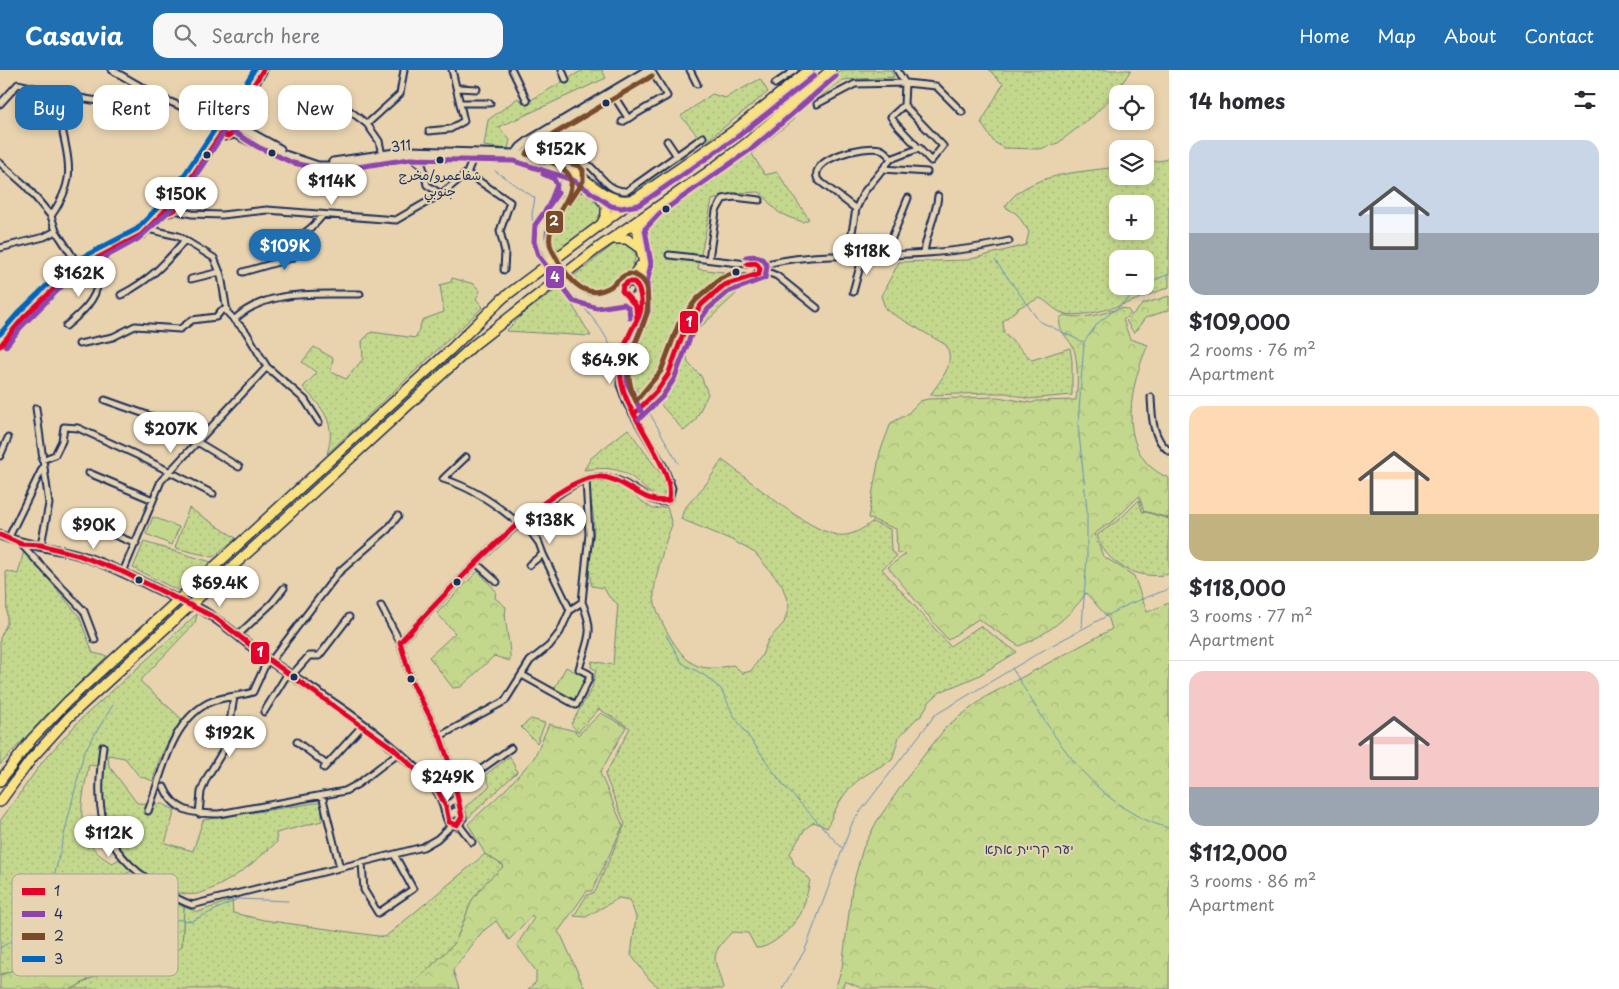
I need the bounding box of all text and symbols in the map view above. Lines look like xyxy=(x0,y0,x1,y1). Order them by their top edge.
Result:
search box xyxy=(153,13,503,58)
text: Casavia xyxy=(25,17,123,53)
icon: search xyxy=(171,21,199,49)
text: Search here xyxy=(211,21,320,49)
text: Home xyxy=(1299,22,1349,49)
text: Map xyxy=(1377,22,1416,49)
text: About xyxy=(1444,22,1496,49)
text: Contact xyxy=(1524,22,1594,49)
text: 14 homes xyxy=(1189,84,1285,116)
chip: Buy xyxy=(15,85,83,130)
chip: Rent xyxy=(93,85,169,130)
chip: Filters xyxy=(179,85,268,130)
chip: New xyxy=(278,85,352,130)
map controls xyxy=(1109,85,1154,295)
button: locate xyxy=(1109,85,1154,130)
icon: filters xyxy=(1571,86,1599,114)
unlabelled marker xyxy=(601,98,611,108)
pin: $152K xyxy=(526,132,596,174)
street label: 311 xyxy=(390,134,412,157)
text: $152K xyxy=(536,136,586,160)
button: layers xyxy=(1109,140,1154,185)
unlabelled marker xyxy=(267,148,277,158)
unlabelled marker xyxy=(202,150,212,160)
marker: شفاعمرو/مخرج جنوبي xyxy=(435,155,445,165)
pin: $114K xyxy=(297,164,367,206)
place label: شفاعمرو/مخرج جنوبي xyxy=(399,165,481,203)
text: $114K xyxy=(308,168,356,192)
icon: home xyxy=(1349,173,1439,263)
pin: $150K xyxy=(146,176,216,219)
text: $150K xyxy=(156,181,206,205)
button: + xyxy=(1109,195,1154,240)
unlabelled marker xyxy=(661,204,671,214)
line badge: 2 xyxy=(545,210,564,234)
text: 2 xyxy=(549,210,559,231)
pin: $109K xyxy=(250,228,320,271)
text: $109K xyxy=(260,233,310,257)
pin: $118K xyxy=(832,234,902,276)
text: $118K xyxy=(844,238,890,262)
button: − xyxy=(1109,250,1154,295)
pin: $162K xyxy=(44,256,114,298)
text: $162K xyxy=(54,260,104,284)
line badge: 4 xyxy=(545,265,565,289)
text: 4 xyxy=(550,266,560,287)
unlabelled marker xyxy=(731,267,741,277)
text: $109,000 xyxy=(1189,305,1290,337)
line badge: 1 xyxy=(679,310,699,334)
text: 1 xyxy=(686,311,693,332)
text: 2 rooms · 76 m² xyxy=(1189,337,1316,361)
pin: $64.9K xyxy=(569,342,651,385)
text: $64.9K xyxy=(581,347,639,371)
text: Apartment xyxy=(1189,361,1274,385)
pin: $207K xyxy=(136,412,206,454)
text: $207K xyxy=(144,416,198,440)
icon: home xyxy=(1349,438,1439,528)
pin: $138K xyxy=(515,502,585,545)
text: $138K xyxy=(525,507,575,531)
pin: $90K xyxy=(64,508,124,550)
text: $90K xyxy=(72,512,116,536)
pin: $69.4K xyxy=(179,566,261,608)
text: $69.4K xyxy=(192,570,248,594)
text: $118,000 xyxy=(1189,571,1286,603)
unlabelled marker xyxy=(134,575,144,585)
unlabelled marker xyxy=(452,577,462,587)
text: 3 rooms · 77 m² xyxy=(1189,603,1313,627)
text: Apartment xyxy=(1189,627,1274,651)
line badge: 1 xyxy=(250,641,270,665)
text: 1 xyxy=(257,641,264,662)
unlabelled marker xyxy=(289,672,299,682)
unlabelled marker xyxy=(406,674,416,684)
icon: home xyxy=(1349,703,1439,793)
pin: $192K xyxy=(195,716,265,758)
text: $192K xyxy=(205,720,255,744)
pin: $249K xyxy=(413,760,483,802)
text: $249K xyxy=(422,764,474,788)
pin: $112K xyxy=(74,816,144,858)
text: $112K xyxy=(85,820,133,844)
text: $112,000 xyxy=(1189,836,1287,868)
park label: יער קריית אתא xyxy=(984,838,1074,859)
text: 3 rooms · 86 m² xyxy=(1189,868,1316,892)
legend xyxy=(12,874,178,976)
text: 1 xyxy=(54,880,60,901)
text: Apartment xyxy=(1189,892,1274,916)
text: 4 xyxy=(54,903,63,924)
text: 2 xyxy=(54,925,64,946)
text: 3 xyxy=(54,948,63,969)

